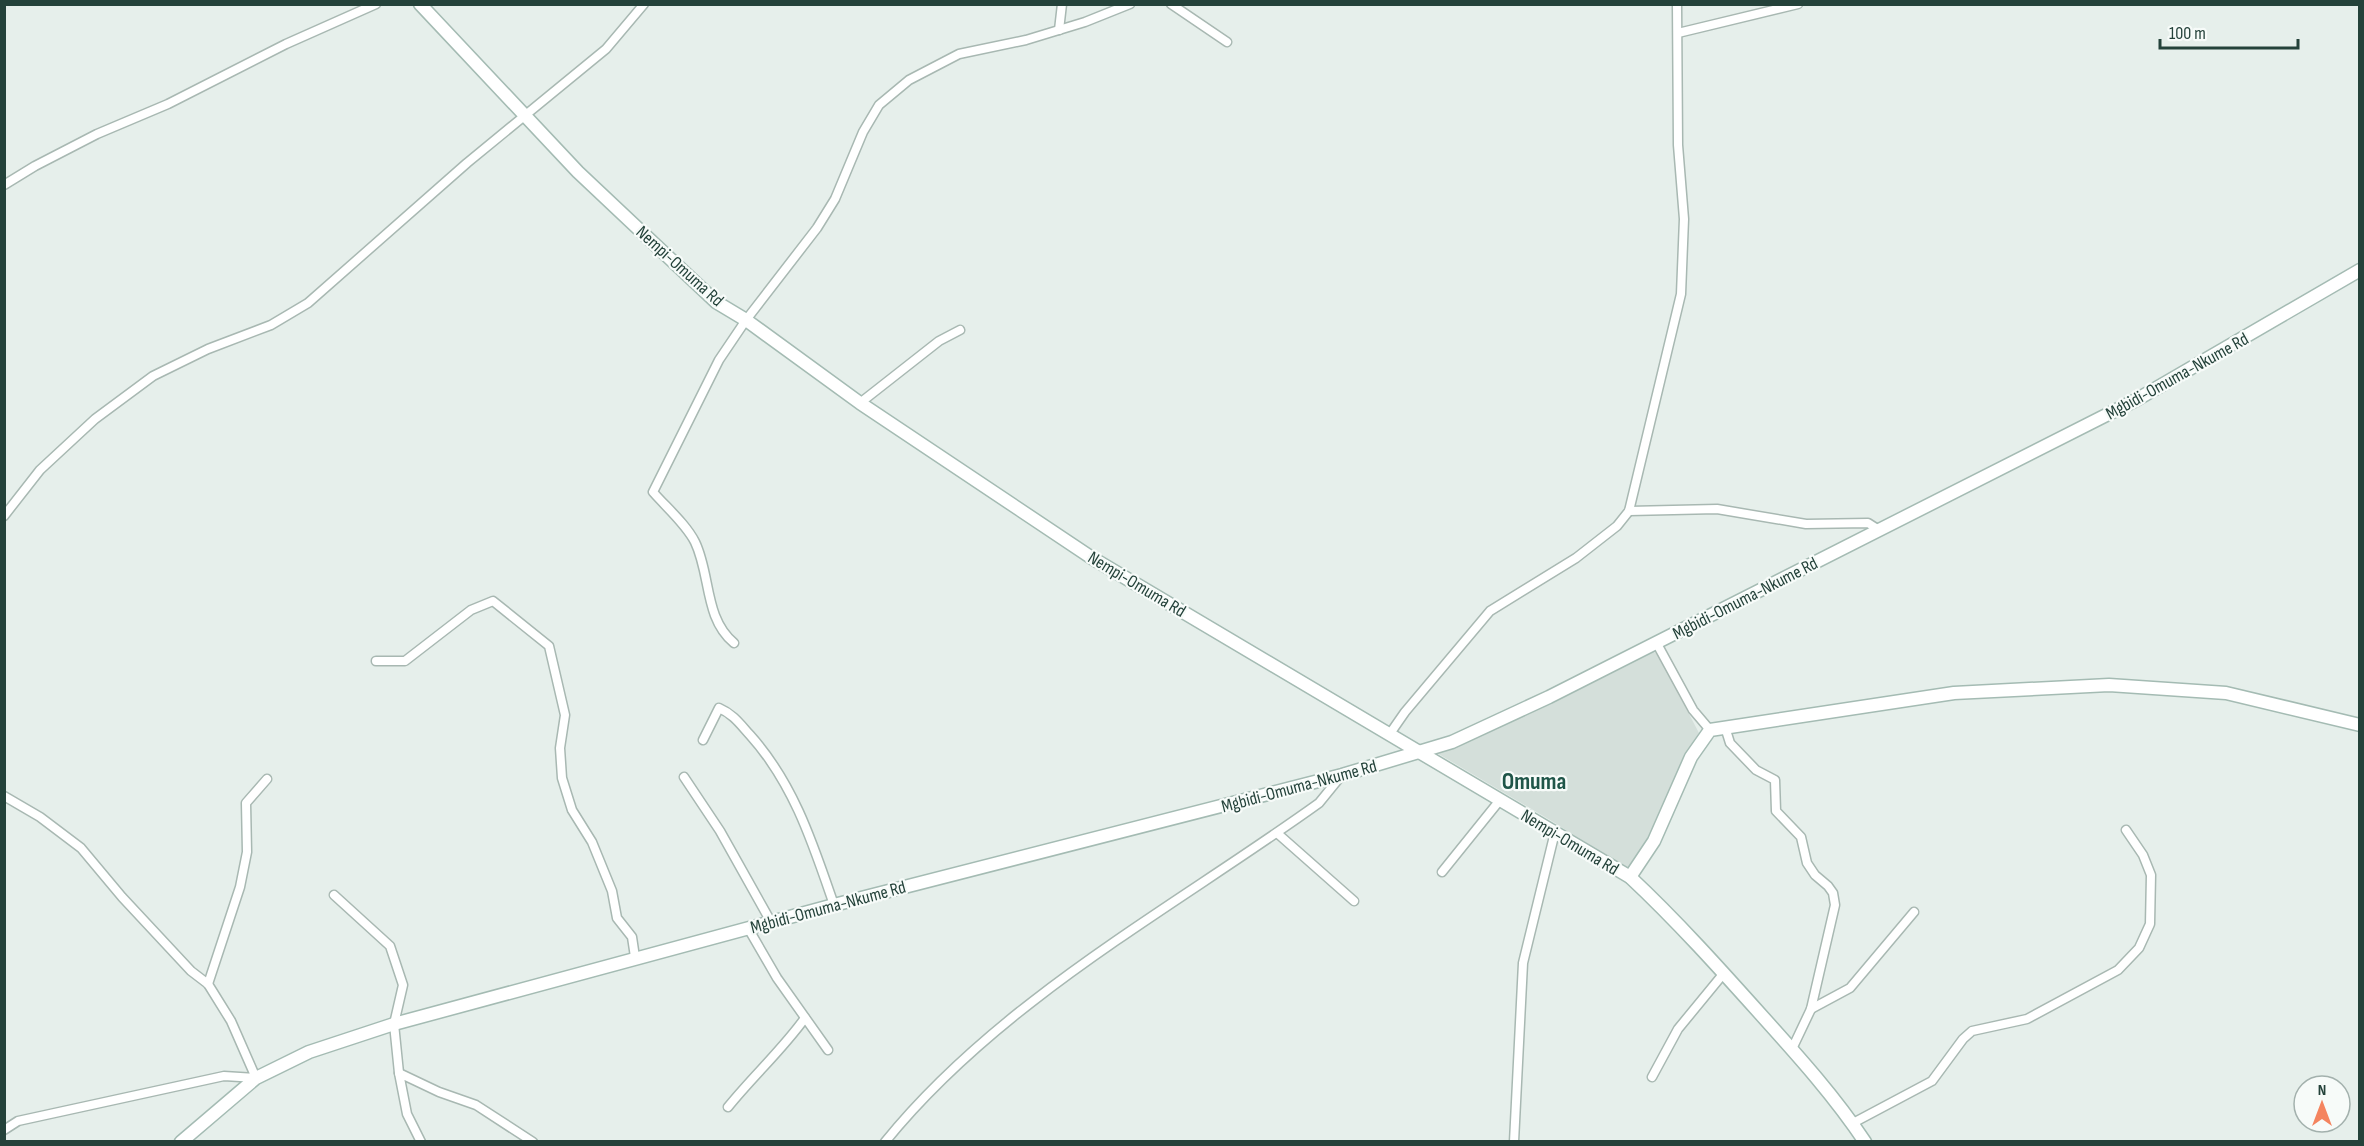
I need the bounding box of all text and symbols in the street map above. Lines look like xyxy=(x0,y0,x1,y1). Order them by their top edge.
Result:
scale bar xyxy=(2160,12,2298,50)
text: 100 m xyxy=(2169,23,2206,44)
street label: Nempi-Omuma Rd xyxy=(632,222,728,311)
street label: Mgbidi-Omuma-Nkume Rd xyxy=(2102,328,2252,424)
street label: Nempi-Omuma Rd xyxy=(1084,547,1189,622)
street label: Mgbidi-Omuma-Nkume Rd xyxy=(1669,553,1821,644)
street label: Mgbidi-Omuma-Nkume Rd xyxy=(1219,756,1379,817)
district label: Omuma xyxy=(1502,767,1566,796)
street label: Nempi-Omuma Rd xyxy=(1517,805,1622,880)
street label: Mgbidi-Omuma-Nkume Rd xyxy=(748,877,908,938)
north arrow xyxy=(2292,1074,2352,1134)
text: N xyxy=(2318,1081,2326,1100)

